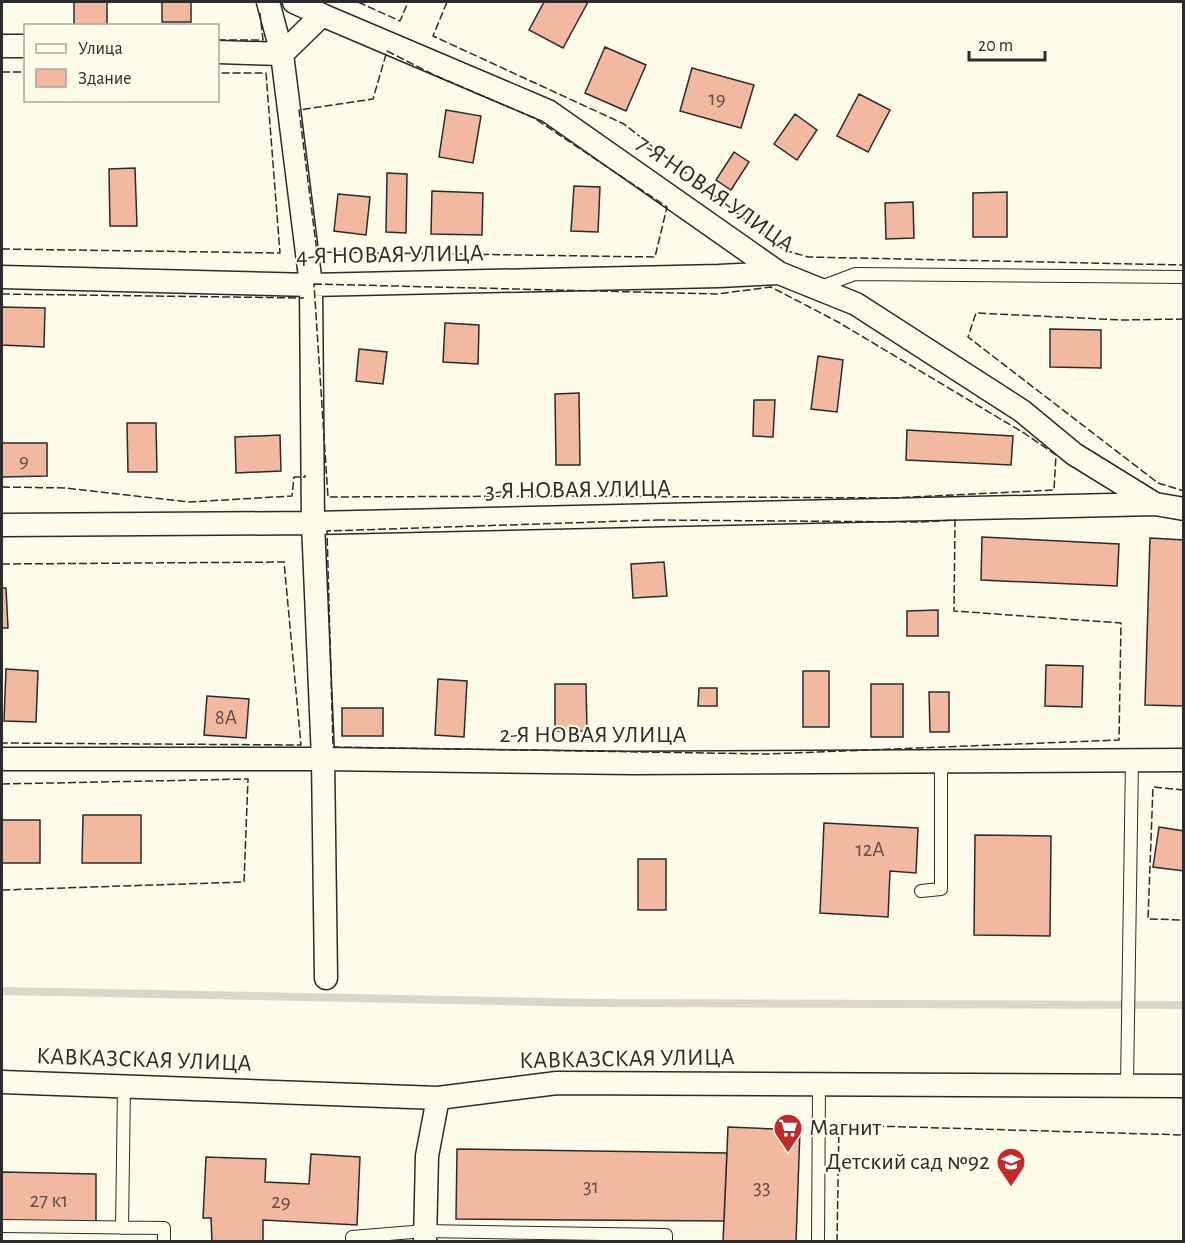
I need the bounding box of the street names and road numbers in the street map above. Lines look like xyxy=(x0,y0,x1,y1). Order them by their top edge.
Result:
street label: 7-Я НОВАЯ УЛИЦА xyxy=(632,131,798,257)
street label: 4-Я НОВАЯ УЛИЦА xyxy=(296,241,484,269)
street label: 3-Я НОВАЯ УЛИЦА xyxy=(485,476,671,504)
street label: 2-Я НОВАЯ УЛИЦА xyxy=(499,723,687,747)
street label: КАВКАЗСКАЯ УЛИЦА xyxy=(36,1044,252,1076)
street label: КАВКАЗСКАЯ УЛИЦА xyxy=(519,1045,735,1073)

